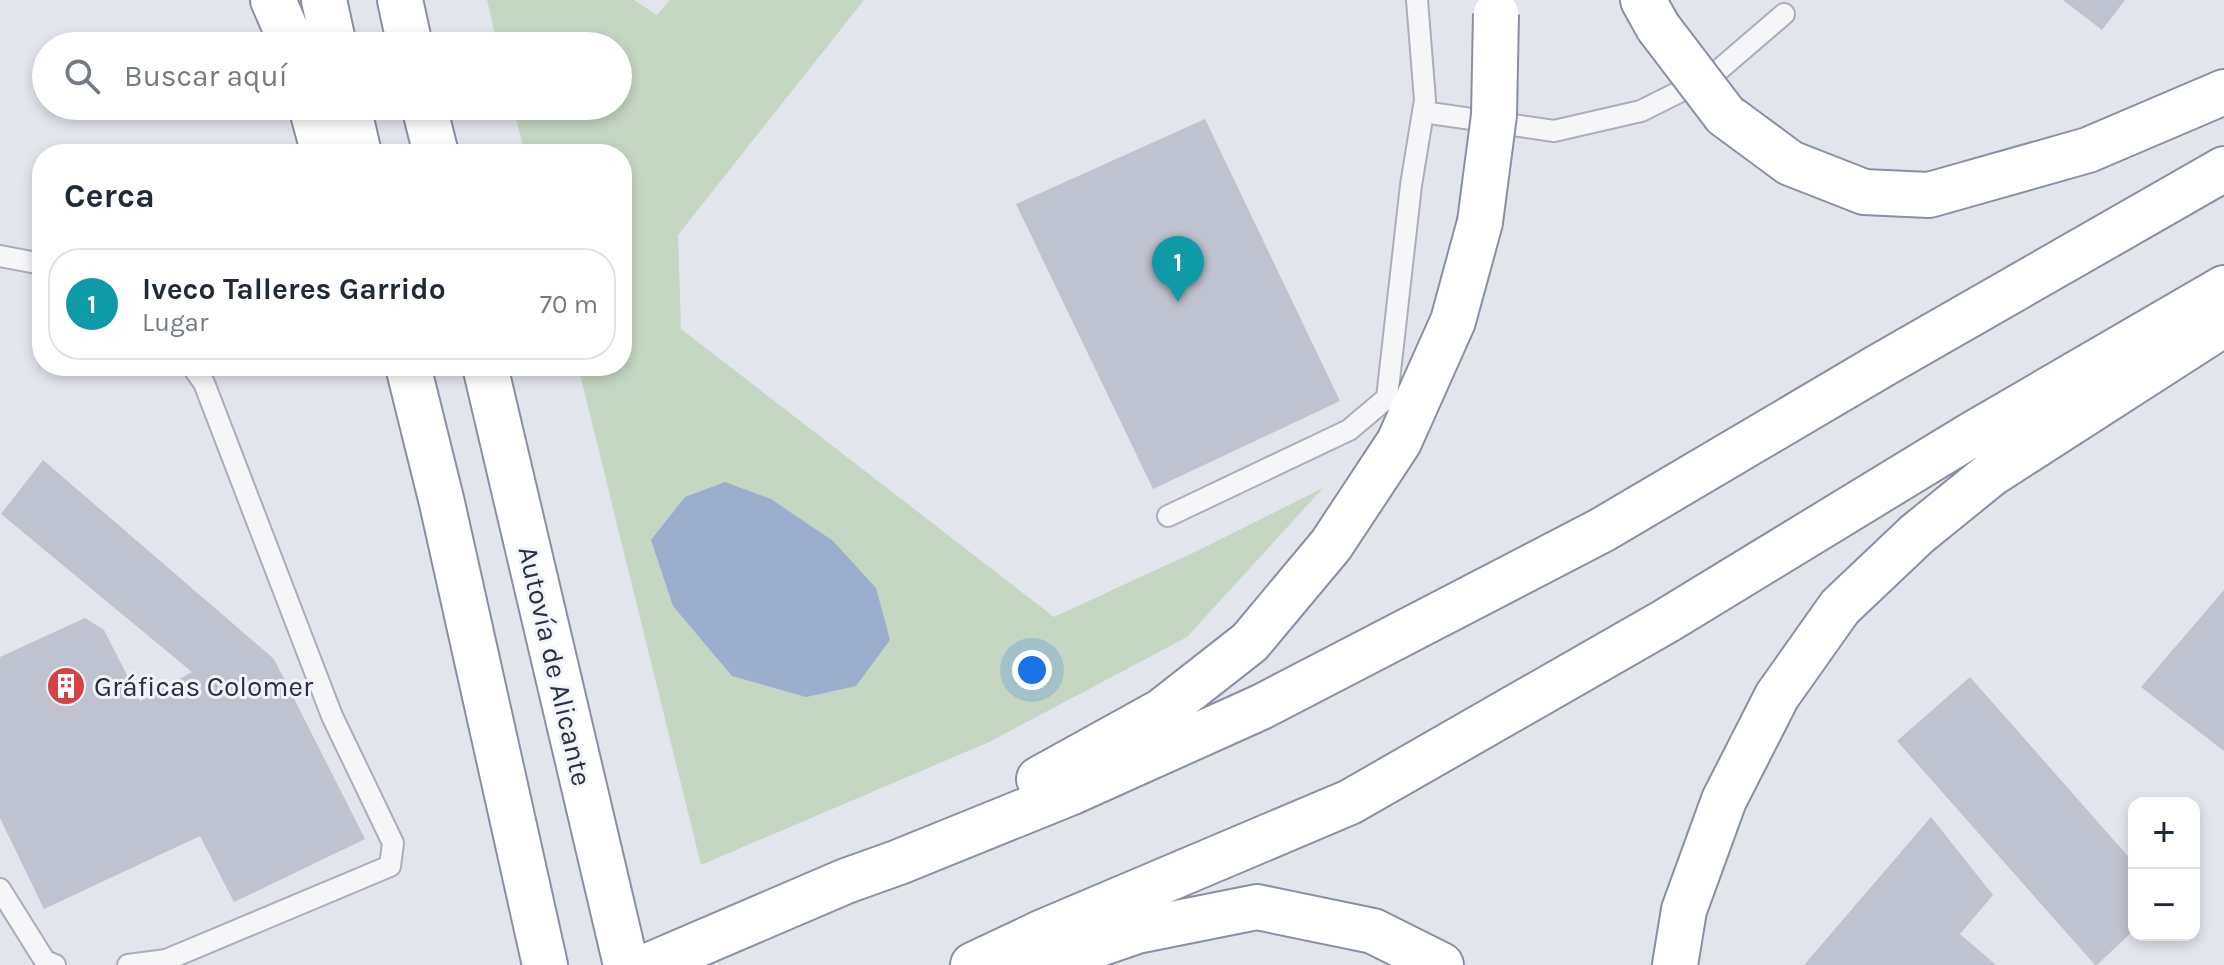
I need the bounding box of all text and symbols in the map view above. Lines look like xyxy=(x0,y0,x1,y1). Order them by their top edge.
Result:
search box xyxy=(32,32,632,120)
icon: search xyxy=(60,54,104,98)
text: Buscar aquí xyxy=(124,58,288,94)
text: Cerca xyxy=(64,176,155,216)
pin: 1 xyxy=(1152,236,1204,302)
text: Iveco Talleres Garrido xyxy=(142,271,446,307)
text: 1 xyxy=(87,289,97,320)
text: 70 m xyxy=(540,289,598,320)
text: Lugar xyxy=(142,307,208,338)
street label: Autovía de Alicante xyxy=(511,543,599,789)
your location xyxy=(1012,650,1052,690)
building icon: Gráficas Colomer xyxy=(45,665,87,707)
place label: Gráficas Colomer xyxy=(94,670,314,703)
map controls xyxy=(2128,797,2200,941)
button: + xyxy=(2128,797,2200,869)
button: − xyxy=(2128,869,2200,941)

